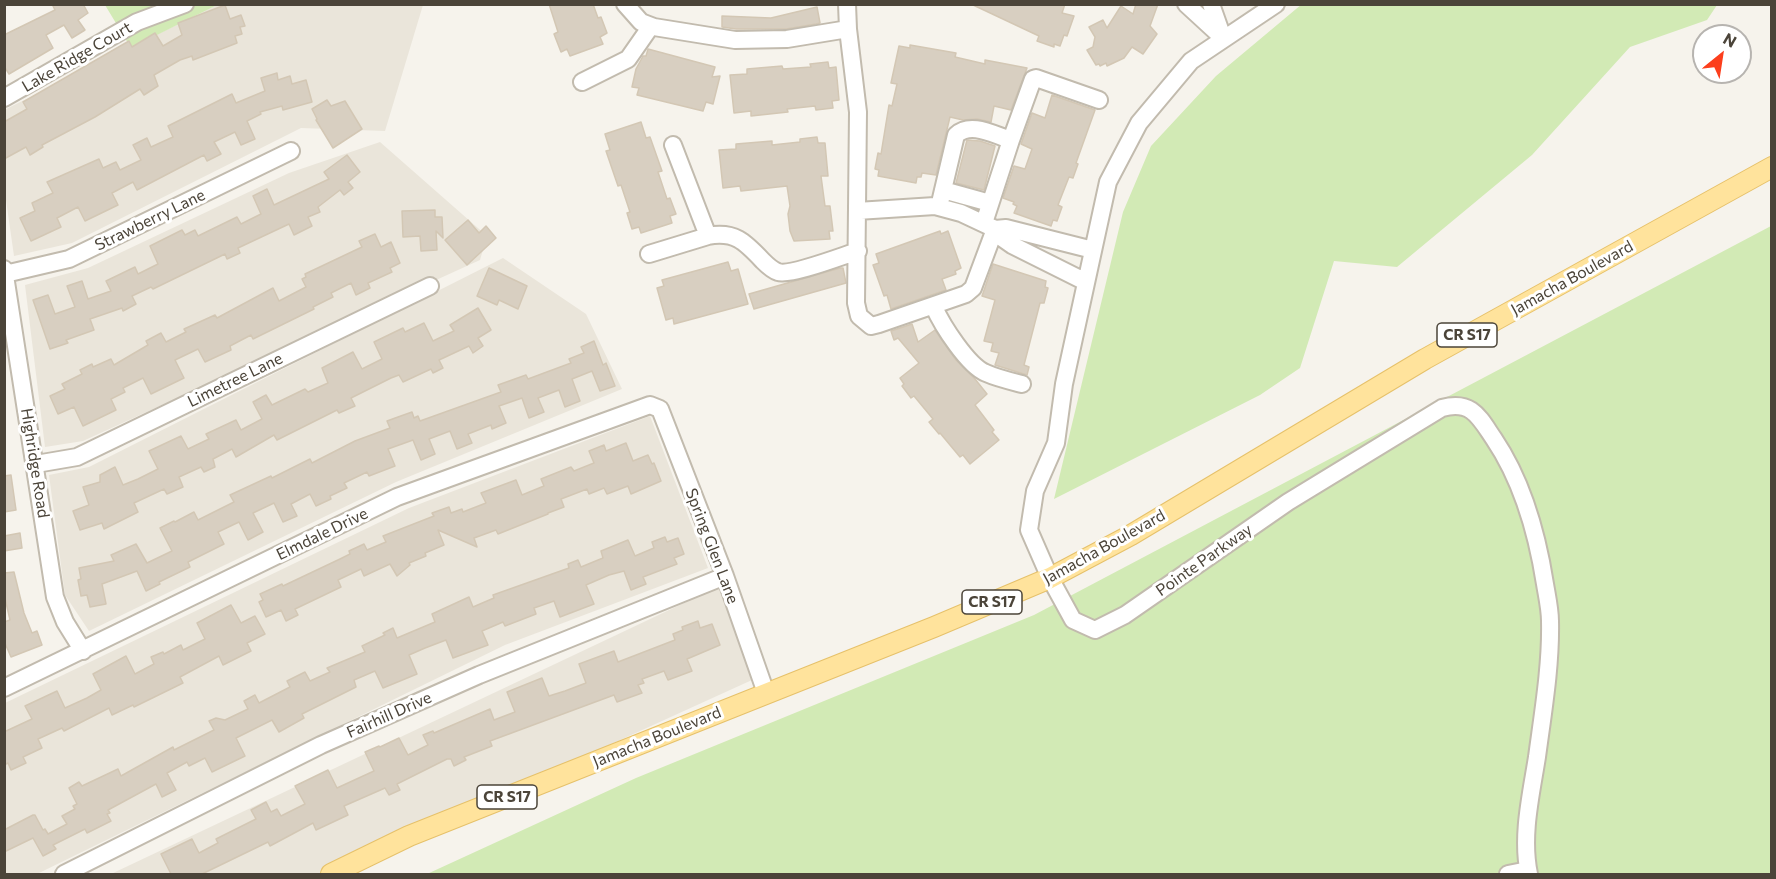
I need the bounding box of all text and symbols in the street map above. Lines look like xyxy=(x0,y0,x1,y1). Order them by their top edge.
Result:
street label: Lake Ridge Court xyxy=(19,18,135,96)
north arrow xyxy=(1692,24,1752,84)
text: N xyxy=(1720,28,1740,51)
street label: Strawberry Lane xyxy=(92,185,208,255)
street label: Jamacha Boulevard xyxy=(1508,236,1636,320)
road number: CR S17 xyxy=(1437,323,1497,347)
street label: Limetree Lane xyxy=(184,349,286,411)
street label: Highridge Road xyxy=(17,407,53,519)
street label: Spring Glen Lane xyxy=(681,486,743,606)
street label: Elmdale Drive xyxy=(273,504,371,564)
street label: Jamacha Boulevard xyxy=(1040,505,1168,589)
street label: Pointe Parkway xyxy=(1152,520,1256,600)
road number: CR S17 xyxy=(962,590,1022,614)
street label: Fairhill Drive xyxy=(344,688,434,742)
street label: Jamacha Boulevard xyxy=(590,702,724,772)
road number: CR S17 xyxy=(477,785,537,809)

